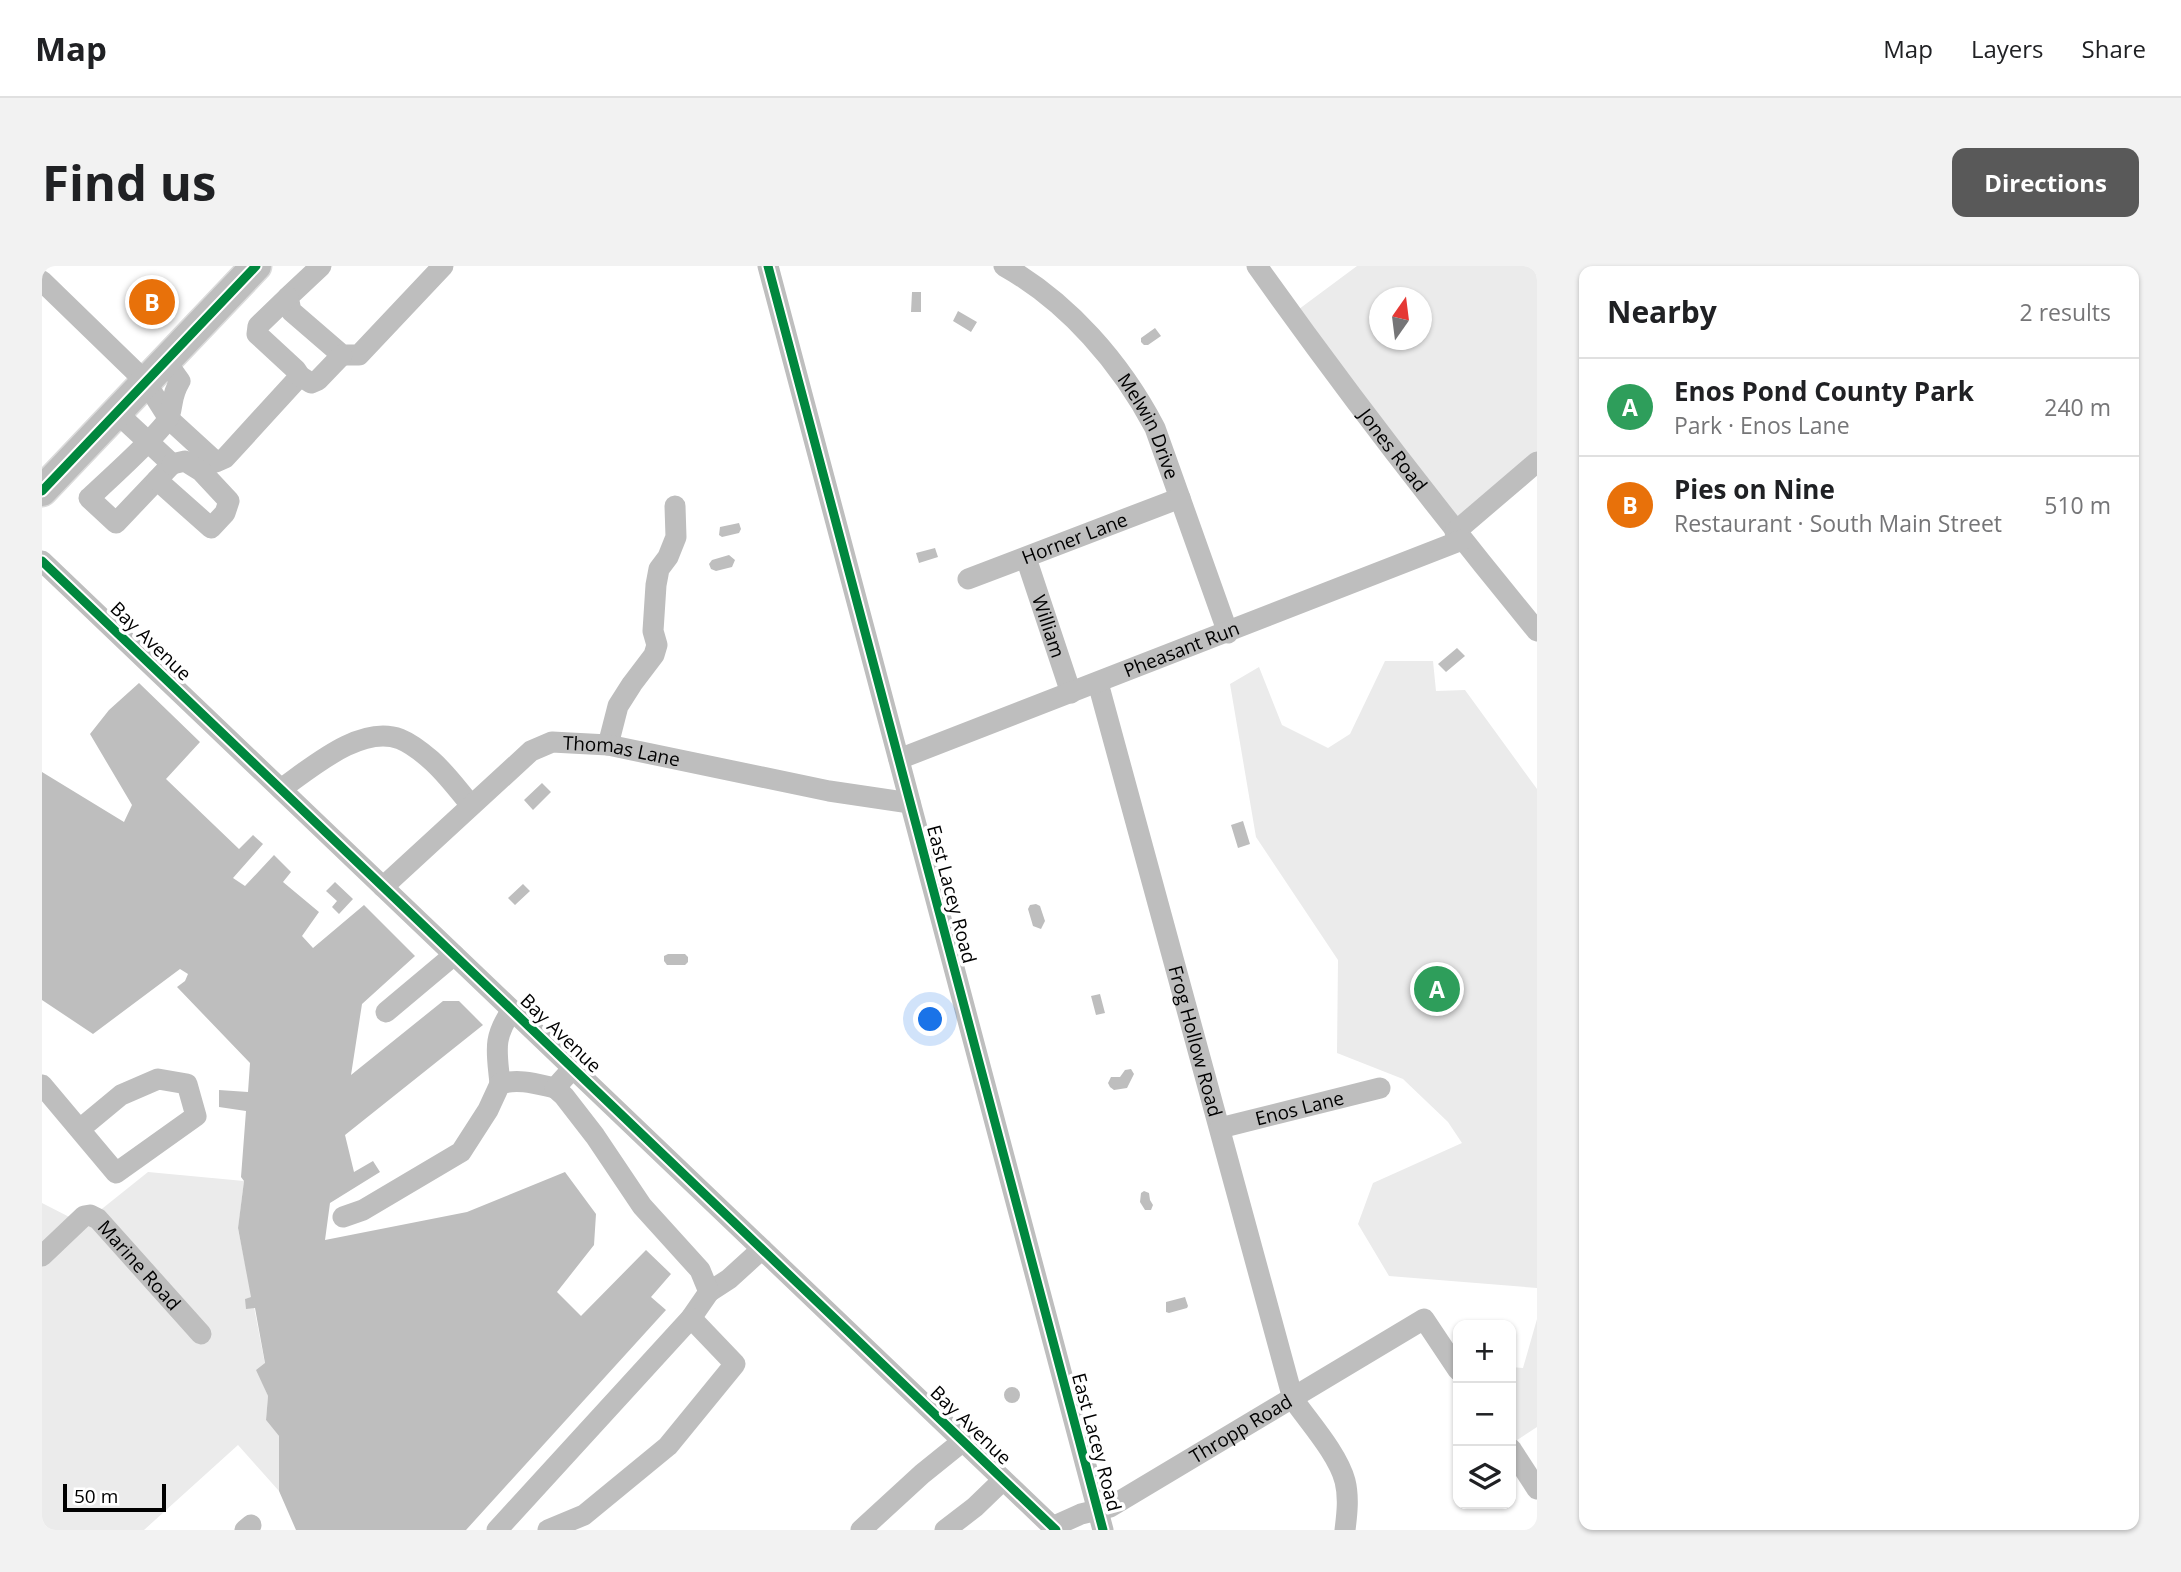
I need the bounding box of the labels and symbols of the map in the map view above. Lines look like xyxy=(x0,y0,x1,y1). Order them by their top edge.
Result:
pin: B xyxy=(129,276,175,328)
north arrow xyxy=(1369,287,1432,350)
street label: Melwin Drive xyxy=(1112,368,1185,482)
street label: Jones Road xyxy=(1352,402,1433,497)
street label: Horner Lane xyxy=(1018,506,1131,570)
street label: William xyxy=(1026,591,1071,661)
street label: Bay Avenue xyxy=(105,596,197,686)
street label: Pheasant Run xyxy=(1120,615,1243,683)
street label: Thomas Lane xyxy=(562,730,682,773)
street label: East Lacey Road xyxy=(921,822,983,966)
street label: Frog Hollow Road xyxy=(1162,962,1229,1120)
pin: A xyxy=(1414,963,1460,1015)
street label: Bay Avenue xyxy=(515,988,607,1078)
your location xyxy=(913,1002,947,1036)
street label: Enos Lane xyxy=(1253,1085,1347,1132)
street label: Marine Road xyxy=(92,1214,187,1316)
street label: East Lacey Road xyxy=(1066,1370,1128,1514)
street label: Bay Avenue xyxy=(925,1380,1017,1470)
street label: Thropp Road xyxy=(1185,1388,1297,1469)
scale bar xyxy=(63,1481,166,1513)

